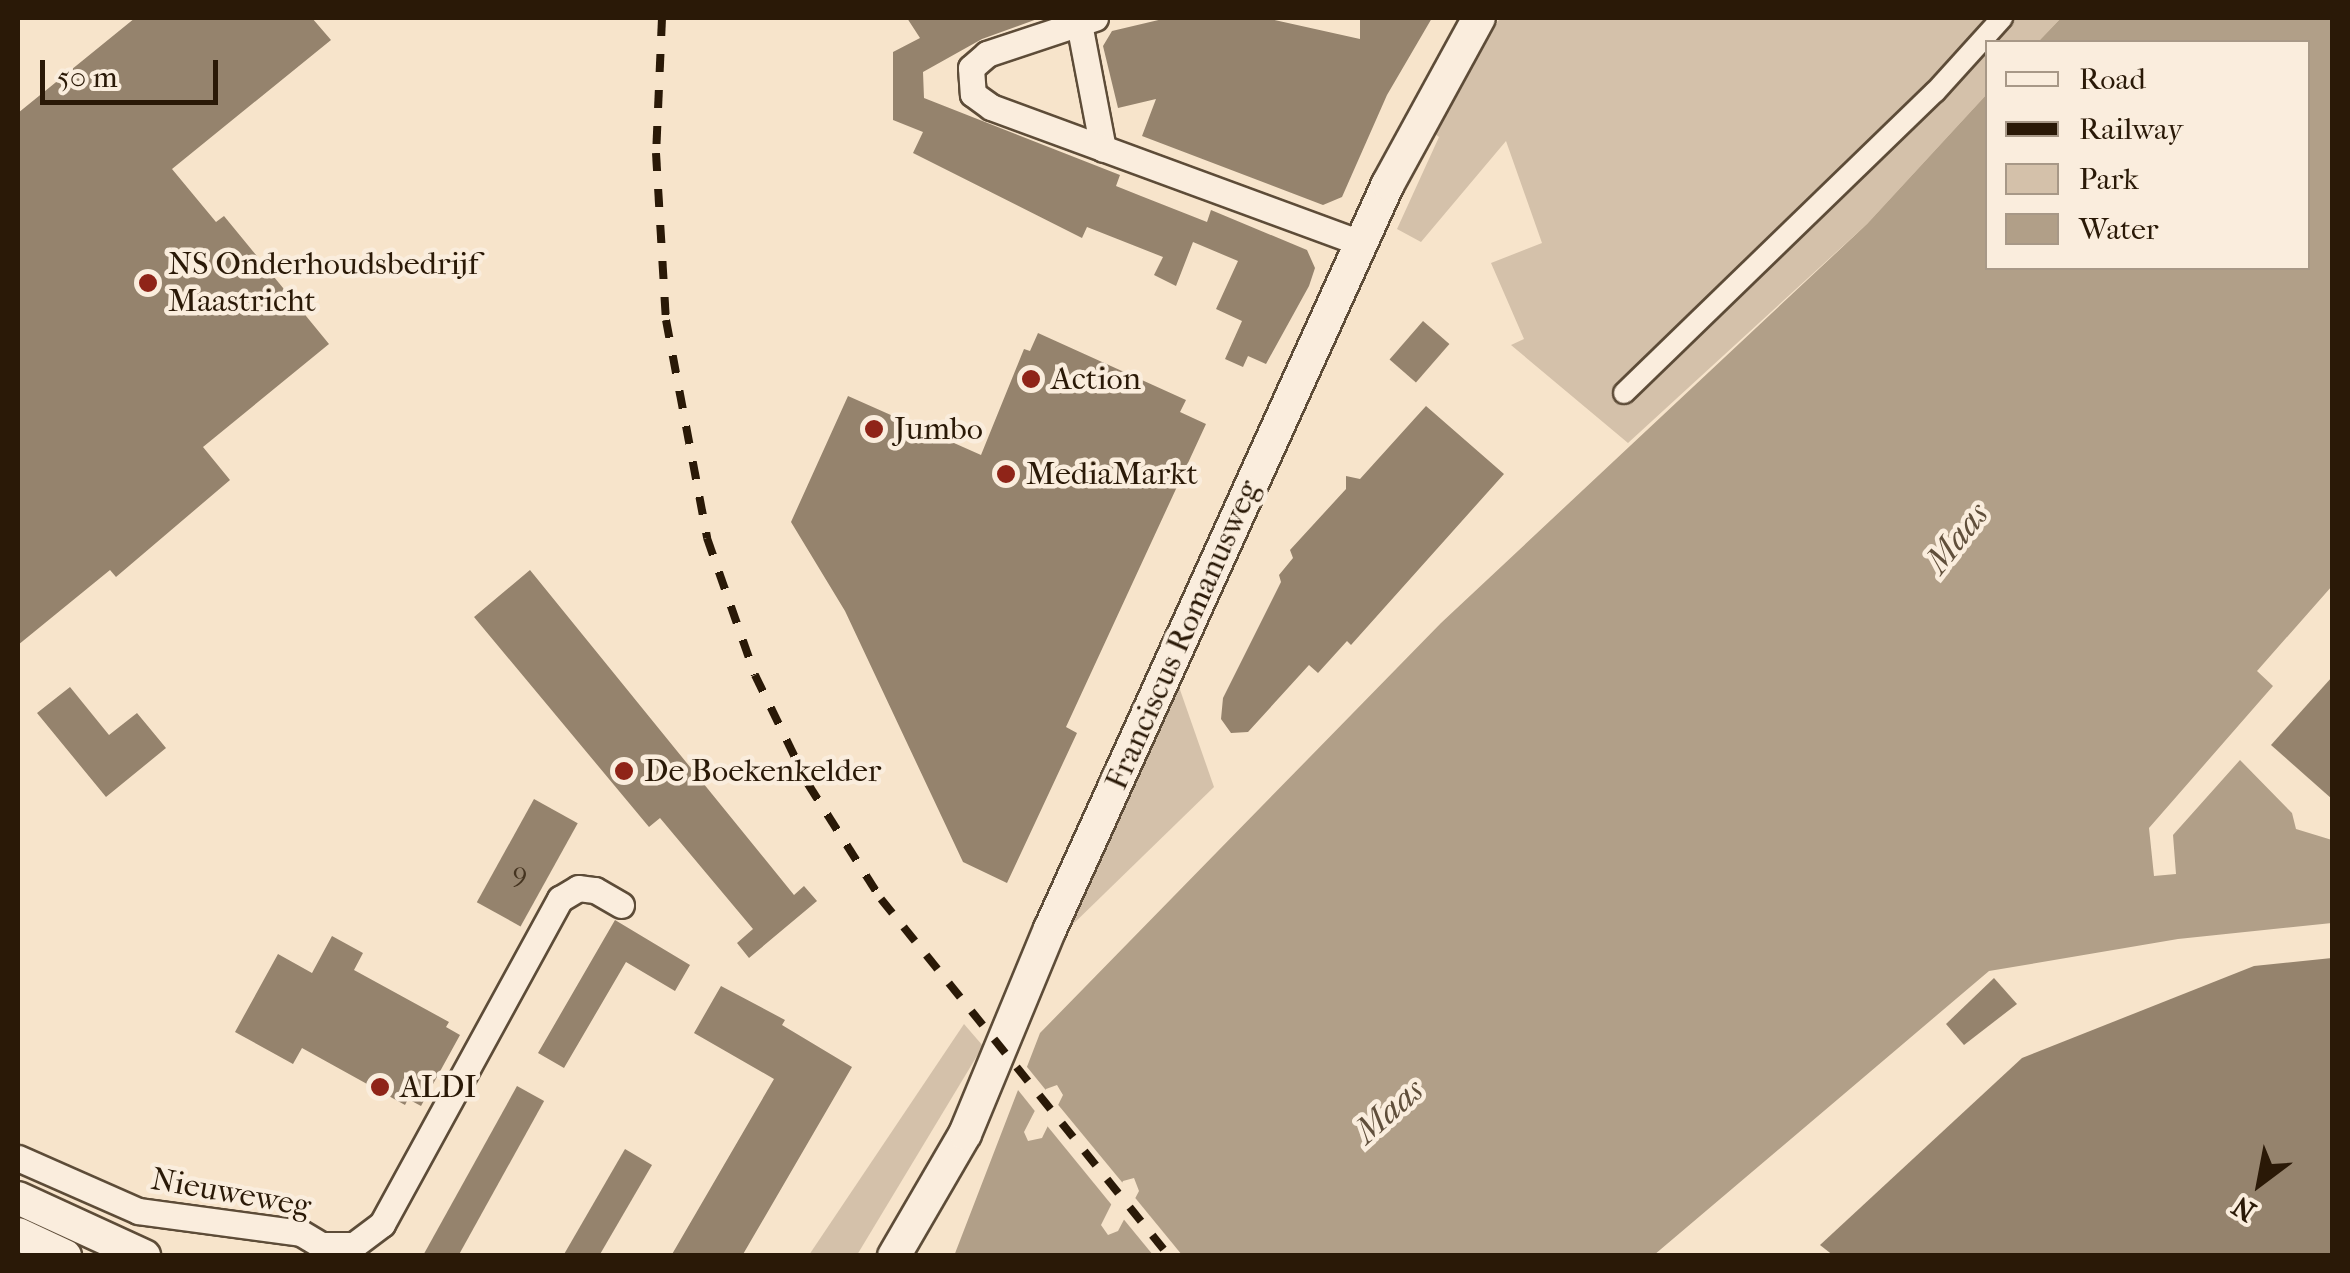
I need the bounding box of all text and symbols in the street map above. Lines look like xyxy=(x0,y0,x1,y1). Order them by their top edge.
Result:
scale bar xyxy=(45,40,222,102)
legend xyxy=(1985,40,2310,270)
text: 50 m xyxy=(57,60,118,95)
text: Road xyxy=(2079,62,2146,97)
text: Railway xyxy=(2079,112,2183,147)
text: Park xyxy=(2079,162,2139,197)
text: Water xyxy=(2079,212,2159,247)
place label: NS Onderhoudsbedrijf Maastricht xyxy=(168,246,479,321)
marker: NS Onderhoudsbedrijf Maastricht xyxy=(137,272,159,294)
place label: Action xyxy=(1051,360,1141,398)
marker: Action xyxy=(1020,368,1042,390)
place label: Jumbo xyxy=(894,410,983,448)
marker: Jumbo xyxy=(863,418,885,440)
place label: MediaMarkt xyxy=(1026,455,1198,493)
marker: MediaMarkt xyxy=(995,463,1017,485)
street label: Franciscus Romanusweg xyxy=(1097,474,1269,796)
water label: Maas xyxy=(1916,494,1998,582)
place label: De Boekenkelder xyxy=(644,752,881,790)
marker: De Boekenkelder xyxy=(613,760,635,782)
house number: 9 xyxy=(513,855,527,889)
place label: ALDI xyxy=(400,1068,477,1106)
water label: Maas xyxy=(1346,1070,1432,1152)
marker: ALDI xyxy=(369,1076,391,1098)
north arrow xyxy=(2210,1133,2310,1233)
street label: Nieuweweg xyxy=(148,1160,314,1226)
text: N xyxy=(2226,1189,2262,1228)

